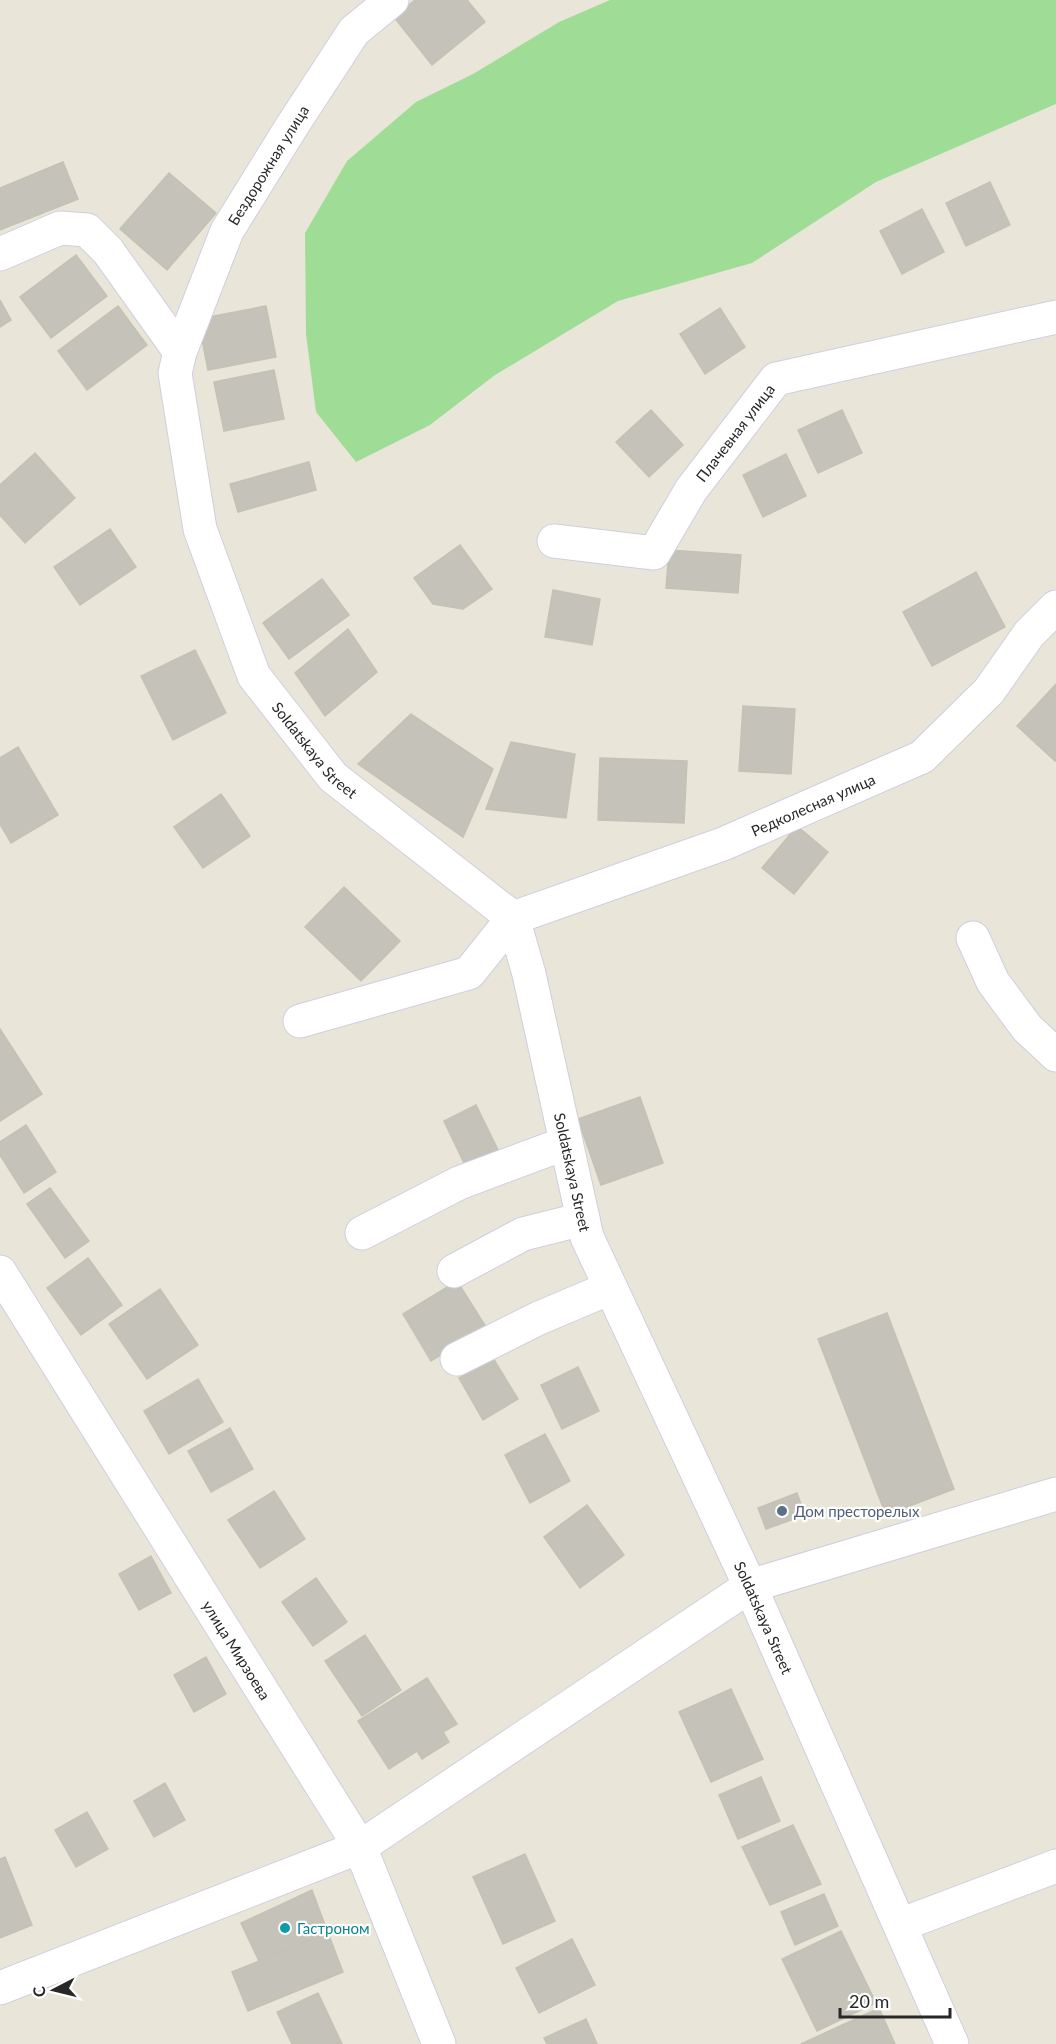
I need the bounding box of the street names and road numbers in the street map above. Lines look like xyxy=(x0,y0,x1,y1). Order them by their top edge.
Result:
street label: Бездорожная улица xyxy=(224,102,312,228)
street label: Плачевная улица xyxy=(692,380,778,485)
street label: Soldatskaya Street xyxy=(269,698,361,802)
street label: Редколесная улица xyxy=(748,770,878,840)
street label: Soldatskaya Street xyxy=(551,1111,595,1234)
street label: Soldatskaya Street xyxy=(731,1558,797,1677)
street label: улица Мирзоева xyxy=(199,1597,274,1703)

